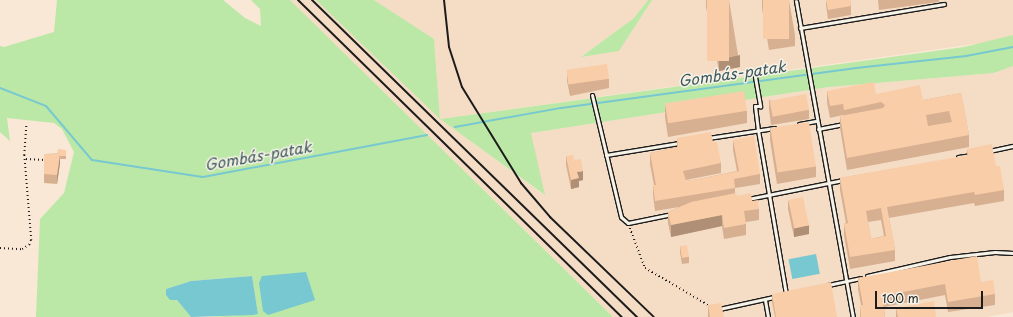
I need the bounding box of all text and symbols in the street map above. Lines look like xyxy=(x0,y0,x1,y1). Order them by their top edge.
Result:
water label: Gombás-patak xyxy=(677,57,787,89)
water label: Gombás-patak xyxy=(203,137,313,173)
scale bar xyxy=(877,283,985,309)
text: 100 m xyxy=(882,289,919,307)

